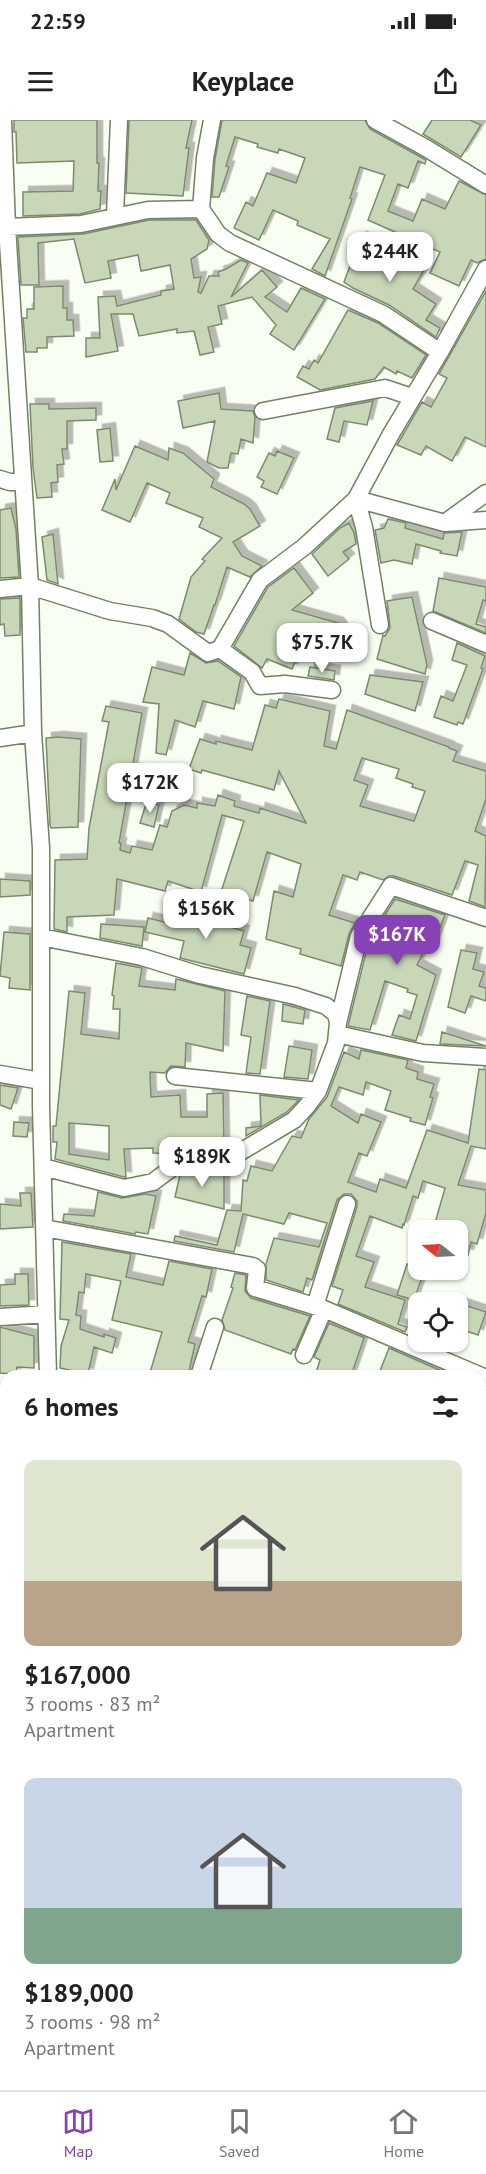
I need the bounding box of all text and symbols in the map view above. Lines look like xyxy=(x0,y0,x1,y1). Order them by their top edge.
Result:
text: 22:59 xyxy=(30,7,86,35)
text: Keyplace xyxy=(192,64,294,98)
icon: menu xyxy=(24,65,57,98)
icon: share xyxy=(429,65,462,98)
pin: $244K xyxy=(348,232,432,283)
text: $244K xyxy=(361,238,419,264)
pin: $75.7K xyxy=(273,623,371,674)
text: $75.7K xyxy=(291,629,353,655)
pin: $172K xyxy=(108,763,192,814)
text: $172K xyxy=(121,769,179,795)
pin: $156K xyxy=(164,889,248,940)
text: $156K xyxy=(177,895,235,921)
pin: $167K xyxy=(355,915,439,966)
text: $167K xyxy=(368,921,426,947)
pin: $189K xyxy=(160,1137,244,1188)
text: $189K xyxy=(173,1143,231,1169)
north arrow xyxy=(408,1220,468,1280)
map controls xyxy=(408,1220,468,1352)
button: locate xyxy=(408,1292,468,1352)
text: 6 homes xyxy=(24,1390,119,1423)
icon: filters xyxy=(429,1390,462,1423)
icon: home xyxy=(189,1499,297,1607)
text: $167,000 xyxy=(24,1658,131,1691)
text: 3 rooms · 83 m² xyxy=(24,1691,160,1717)
text: Apartment xyxy=(24,1717,115,1743)
icon: home xyxy=(189,1817,297,1925)
text: $189,000 xyxy=(24,1976,134,2009)
text: 3 rooms · 98 m² xyxy=(24,2009,160,2035)
text: Apartment xyxy=(24,2035,115,2061)
tab: Map xyxy=(62,2105,95,2161)
tab: Saved xyxy=(219,2105,260,2161)
tab: Home xyxy=(384,2105,424,2161)

